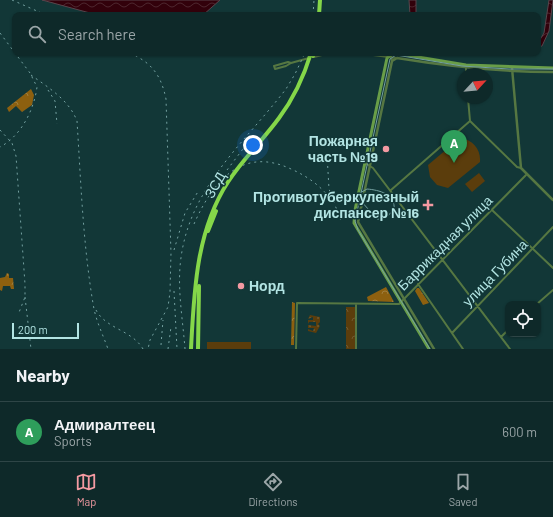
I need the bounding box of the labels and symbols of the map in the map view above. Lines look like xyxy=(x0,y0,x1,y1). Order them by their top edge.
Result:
north arrow xyxy=(457,68,493,104)
pin: A xyxy=(441,130,467,163)
place label: Пожарная часть №19 xyxy=(308,132,378,165)
your location xyxy=(243,135,263,155)
marker: Пожарная часть №19 xyxy=(381,144,391,154)
street label: ЗСД xyxy=(200,168,229,201)
place label: Противотуберкулезный диспансер №16 xyxy=(253,188,419,221)
street label: Баррикадная улица xyxy=(394,192,496,294)
marker: Противотуберкулезный диспансер №16 xyxy=(422,199,434,211)
street label: улица Губина xyxy=(458,236,531,310)
place label: Норд xyxy=(249,277,285,294)
marker: Норд xyxy=(236,281,246,291)
scale bar xyxy=(12,321,79,340)

